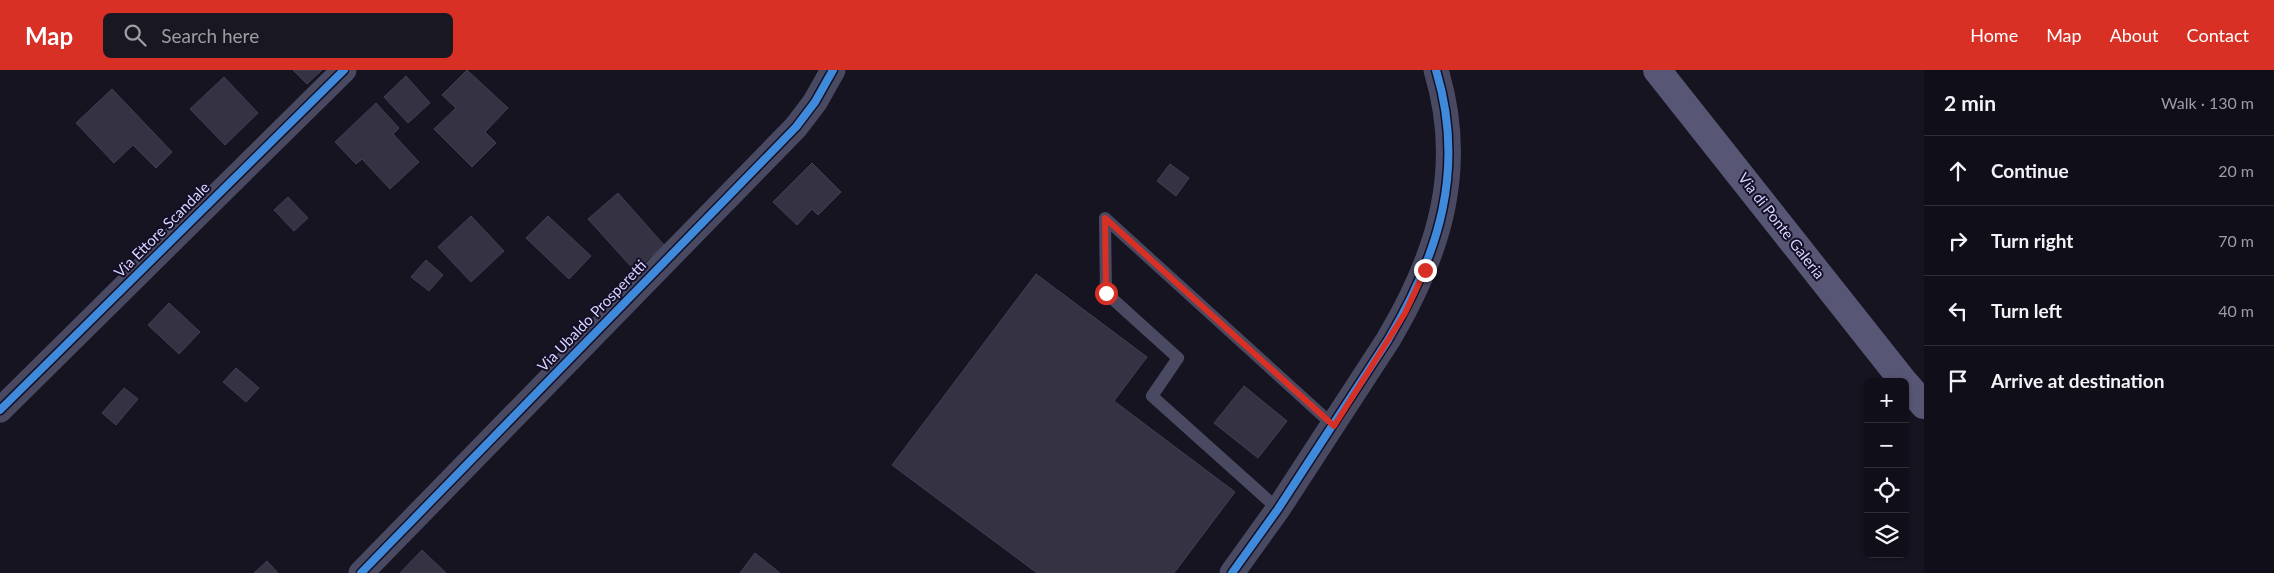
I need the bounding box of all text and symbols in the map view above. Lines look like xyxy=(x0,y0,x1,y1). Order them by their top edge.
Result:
search box xyxy=(103,13,453,58)
text: Map xyxy=(25,21,73,50)
icon: search xyxy=(121,21,149,49)
text: Search here xyxy=(161,24,259,47)
text: Home xyxy=(1970,24,2018,46)
text: Map xyxy=(2046,24,2082,46)
text: About xyxy=(2110,24,2159,46)
text: Contact xyxy=(2187,24,2249,46)
text: 2 min xyxy=(1944,90,1996,115)
text: Walk · 130 m xyxy=(2161,93,2254,112)
icon: ahead xyxy=(1944,157,1972,185)
text: Continue xyxy=(1991,159,2069,182)
text: 20 m xyxy=(2218,161,2254,180)
street label: Via di Ponte Galeria xyxy=(1735,169,1829,282)
street label: Via Ettore Scandale xyxy=(110,178,213,281)
icon: right xyxy=(1944,227,1972,255)
text: Turn right xyxy=(1991,229,2073,252)
text: 70 m xyxy=(2218,231,2254,250)
street label: Via Ubaldo Prosperetti xyxy=(533,256,649,375)
route end xyxy=(1414,259,1437,282)
route start xyxy=(1095,282,1118,305)
icon: left xyxy=(1944,297,1972,325)
text: Turn left xyxy=(1991,299,2062,322)
text: 40 m xyxy=(2218,301,2254,320)
icon: arrive xyxy=(1944,367,1972,395)
text: Arrive at destination xyxy=(1991,369,2164,392)
map controls xyxy=(1864,378,1909,558)
button: + xyxy=(1864,378,1909,423)
button: − xyxy=(1864,423,1909,468)
button: locate xyxy=(1864,468,1909,513)
button: layers xyxy=(1864,513,1909,558)

